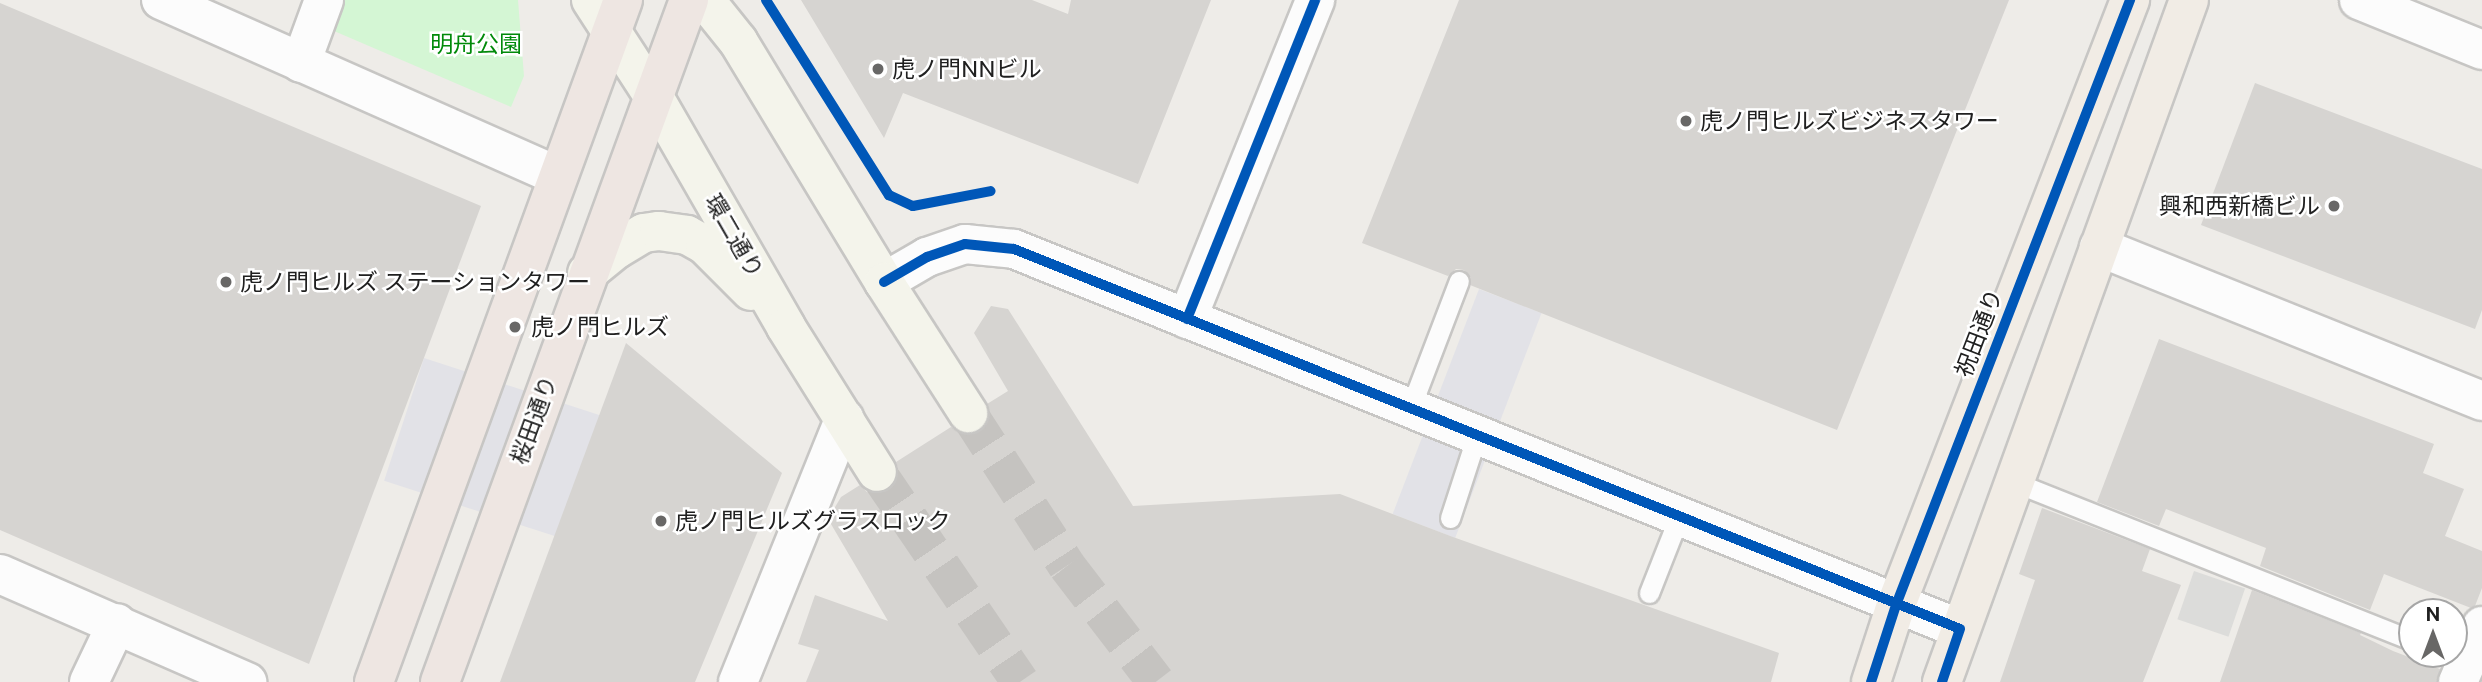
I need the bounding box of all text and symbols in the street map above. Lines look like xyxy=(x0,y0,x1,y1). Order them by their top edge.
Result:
park label: 明舟公園 xyxy=(430,30,522,58)
place label: 虎ノ門NNビル xyxy=(892,55,1042,83)
marker: 虎ノ門NNビル xyxy=(870,61,886,77)
place label: 虎ノ門ヒルズビジネスタワー xyxy=(1700,107,1999,135)
marker: 虎ノ門ヒルズビジネスタワー xyxy=(1678,113,1694,129)
street label: 環二通り xyxy=(699,189,769,283)
place label: 興和西新橋ビル xyxy=(2159,192,2320,220)
marker: 興和西新橋ビル xyxy=(2326,198,2342,214)
place label: 虎ノ門ヒルズ ステーションタワー xyxy=(240,268,591,296)
marker: 虎ノ門ヒルズ ステーションタワー xyxy=(218,274,234,290)
street label: 祝田通り xyxy=(1950,285,2008,381)
place label: 虎ノ門ヒルズ xyxy=(531,313,669,341)
marker: 虎ノ門ヒルズ xyxy=(505,317,525,337)
street label: 桜田通り xyxy=(505,372,563,468)
place label: 虎ノ門ヒルズグラスロック xyxy=(675,507,951,535)
marker: 虎ノ門ヒルズグラスロック xyxy=(653,513,669,529)
north arrow xyxy=(2398,598,2468,668)
text: N xyxy=(2426,603,2440,625)

